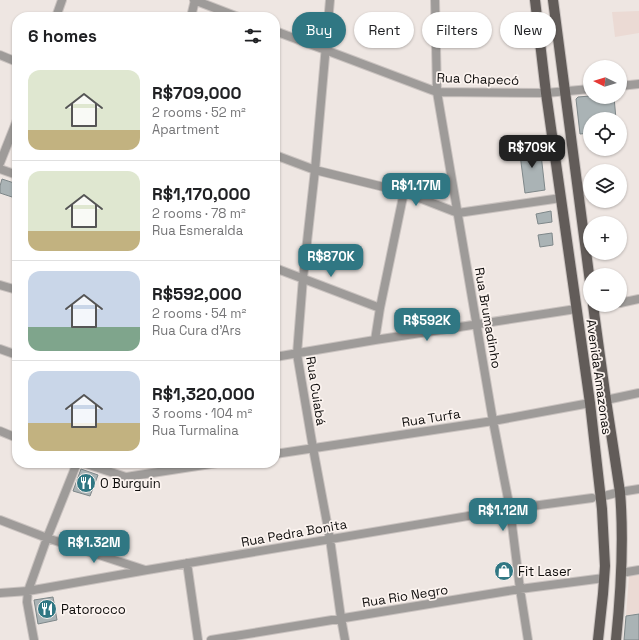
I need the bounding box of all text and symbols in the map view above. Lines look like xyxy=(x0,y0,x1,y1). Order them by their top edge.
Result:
chip: Buy xyxy=(292,12,346,48)
chip: Rent xyxy=(354,12,414,48)
chip: Filters xyxy=(422,12,492,48)
chip: New xyxy=(500,12,556,48)
text: 6 homes xyxy=(28,25,97,47)
icon: filters xyxy=(242,25,264,47)
north arrow xyxy=(583,60,627,104)
map controls xyxy=(583,60,627,312)
street label: Rua Chapecó xyxy=(436,69,520,89)
text: R$709,000 xyxy=(152,82,242,104)
icon: home xyxy=(60,86,108,134)
text: 2 rooms · 52 m² xyxy=(152,104,246,121)
button: locate xyxy=(583,112,627,156)
text: Apartment xyxy=(152,121,220,138)
pin: R$709K xyxy=(499,135,565,169)
text: R$709K xyxy=(508,139,556,156)
button: layers xyxy=(583,164,627,208)
pin: R$1.17M xyxy=(379,173,453,207)
text: R$1.17M xyxy=(391,177,441,194)
text: R$1,170,000 xyxy=(152,183,251,205)
icon: home xyxy=(60,187,108,235)
text: 2 rooms · 78 m² xyxy=(152,205,246,222)
button: + xyxy=(583,216,627,260)
text: Rua Esmeralda xyxy=(152,222,243,239)
pin: R$870K xyxy=(298,244,364,278)
text: R$870K xyxy=(307,248,355,265)
street label: Rua Brumadinho xyxy=(471,266,505,370)
button: − xyxy=(583,268,627,312)
text: R$592,000 xyxy=(152,283,242,305)
icon: home xyxy=(60,287,108,335)
text: 2 rooms · 54 m² xyxy=(152,305,246,322)
pin: R$592K xyxy=(394,308,460,342)
text: R$592K xyxy=(403,312,451,329)
street label: Avenida Amazonas xyxy=(582,318,616,436)
text: Rua Cura d'Ars xyxy=(152,322,241,339)
street label: Rua Cuiabá xyxy=(302,355,330,427)
text: R$1,320,000 xyxy=(152,383,255,405)
icon: home xyxy=(60,387,108,435)
text: 3 rooms · 104 m² xyxy=(152,405,252,422)
street label: Rua Turfa xyxy=(400,405,462,431)
text: Rua Turmalina xyxy=(152,422,239,439)
restaurant icon: O Burguin xyxy=(75,472,97,494)
place label: O Burguin xyxy=(100,475,161,492)
pin: R$1.12M xyxy=(466,498,540,532)
text: R$1.12M xyxy=(478,502,528,519)
street label: Rua Pedra Bonita xyxy=(240,515,349,551)
pin: R$1.32M xyxy=(57,530,131,564)
text: R$1.32M xyxy=(68,534,120,551)
shop icon: Fit Laser xyxy=(493,560,515,582)
place label: Fit Laser xyxy=(518,563,572,580)
street label: Rua Rio Negro xyxy=(361,581,449,611)
restaurant icon: Patorocco xyxy=(36,598,58,620)
place label: Patorocco xyxy=(61,601,126,618)

